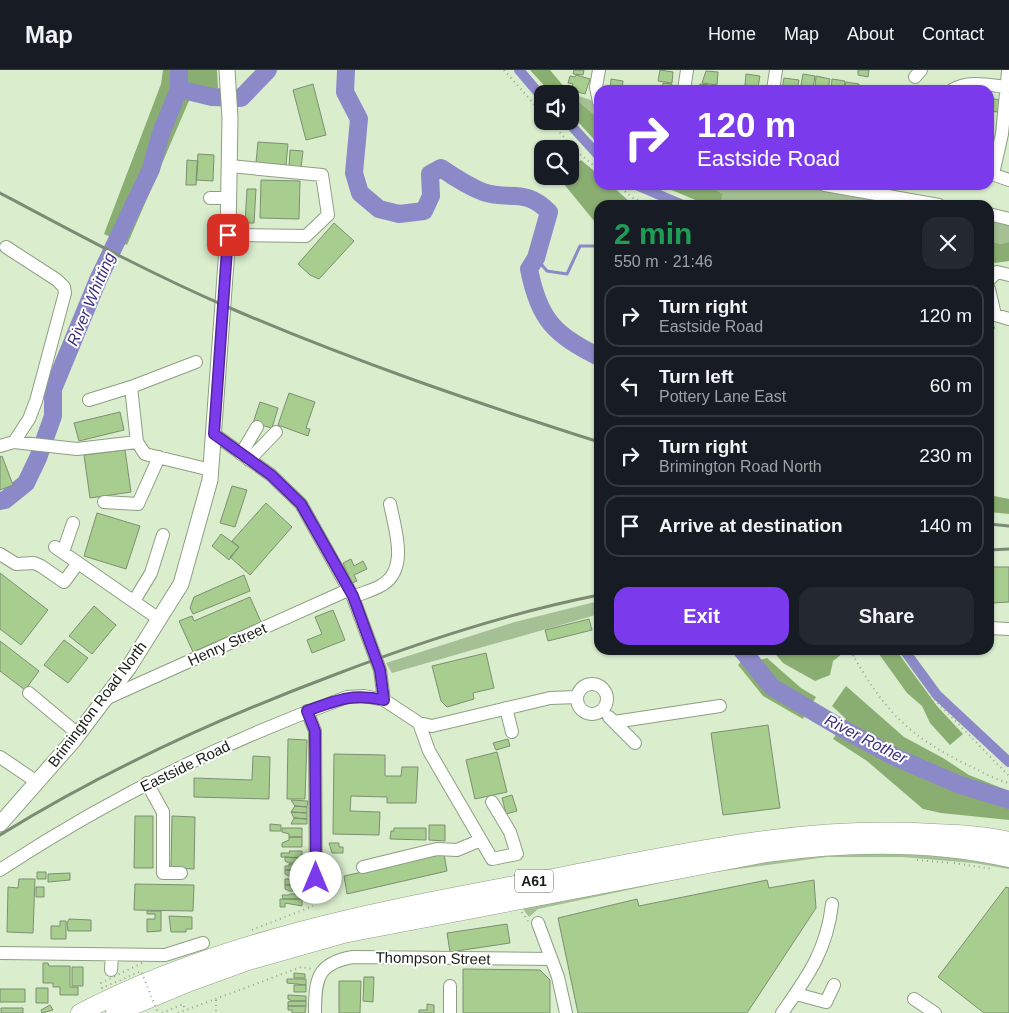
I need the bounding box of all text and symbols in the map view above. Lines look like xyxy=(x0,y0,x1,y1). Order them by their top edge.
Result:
text: Map xyxy=(25,21,73,48)
text: Home xyxy=(708,24,756,44)
text: Map xyxy=(784,24,819,44)
text: About xyxy=(847,24,894,44)
text: Contact xyxy=(922,24,984,44)
map controls xyxy=(534,85,579,185)
button: sound xyxy=(534,85,579,130)
icon: right xyxy=(614,105,679,170)
text: 120 m xyxy=(697,105,796,144)
button: search xyxy=(534,140,579,185)
text: Eastside Road xyxy=(697,146,840,171)
pin xyxy=(207,214,249,256)
text: 2 min xyxy=(614,217,692,250)
button: close xyxy=(922,217,974,269)
icon: arrive xyxy=(214,221,242,249)
water label: River Whitting xyxy=(64,250,118,348)
text: 550 m · 21:46 xyxy=(614,253,713,270)
text: Turn right xyxy=(659,296,747,317)
icon: right xyxy=(616,302,644,330)
text: 120 m xyxy=(919,305,972,326)
text: Eastside Road xyxy=(659,318,763,335)
text: Turn left xyxy=(659,366,734,387)
icon: left xyxy=(616,372,644,400)
text: 60 m xyxy=(930,375,972,396)
text: Pottery Lane East xyxy=(659,388,786,405)
text: Turn right xyxy=(659,436,747,457)
icon: right xyxy=(616,442,644,470)
text: 230 m xyxy=(919,445,972,466)
text: Brimington Road North xyxy=(659,458,822,475)
icon: arrive xyxy=(616,512,644,540)
text: Arrive at destination xyxy=(659,515,843,536)
text: 140 m xyxy=(919,515,972,536)
button: Exit xyxy=(614,587,789,645)
button: Share xyxy=(799,587,974,645)
street label: Henry Street xyxy=(185,619,270,669)
street label: Brimington Road North xyxy=(44,638,150,770)
water label: River Rother xyxy=(822,711,910,767)
street label: Eastside Road xyxy=(137,737,233,795)
position arrow xyxy=(289,851,341,903)
road number: A61 xyxy=(515,869,553,892)
street label: Thompson Street xyxy=(375,948,491,968)

